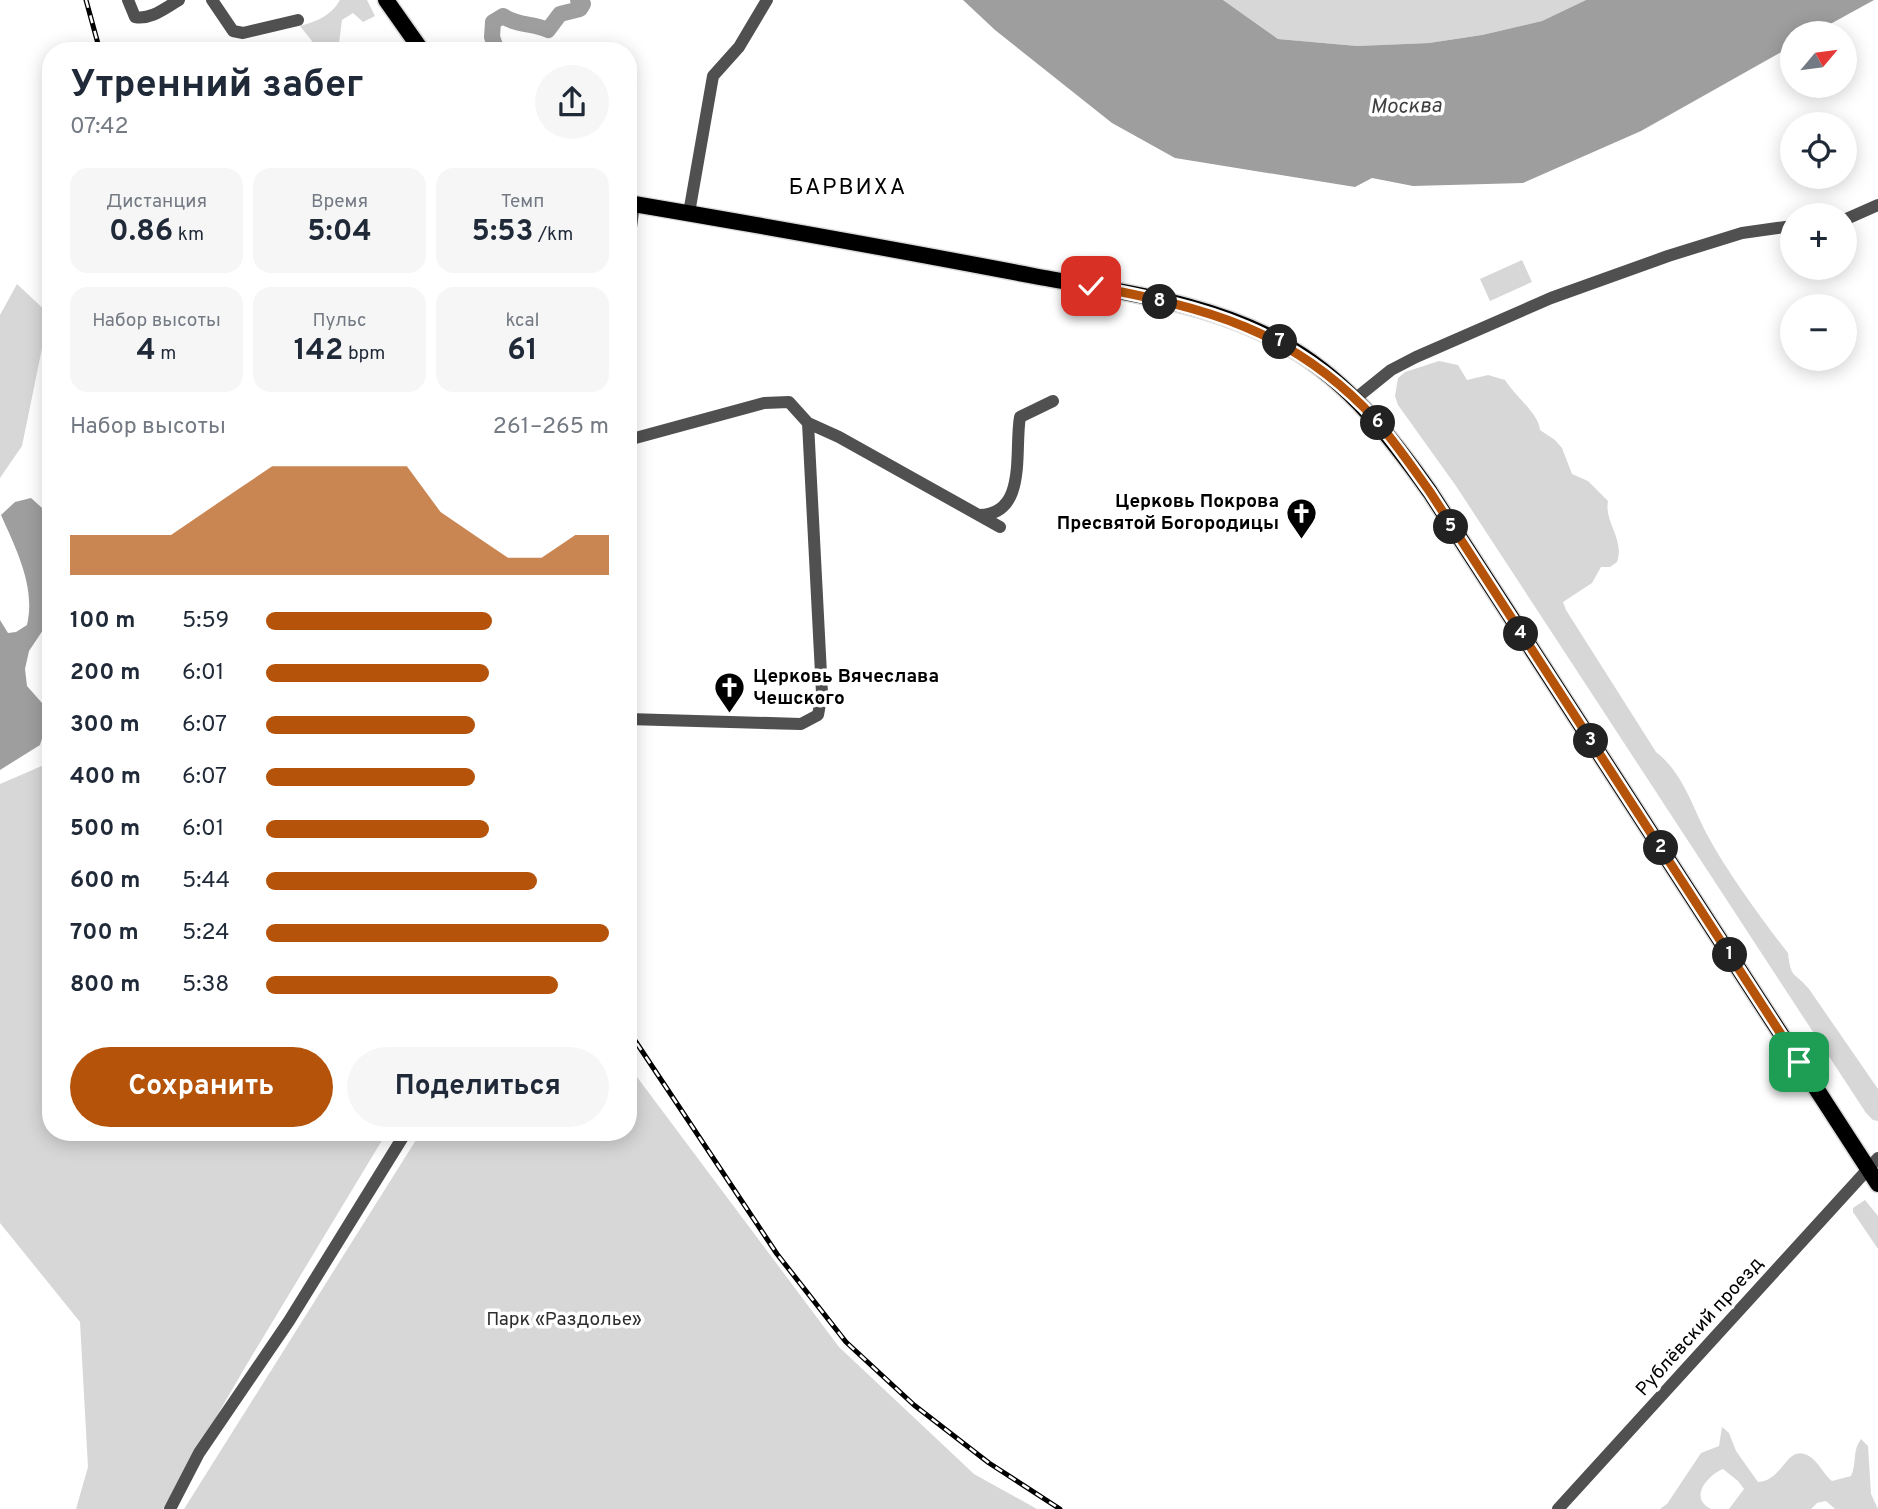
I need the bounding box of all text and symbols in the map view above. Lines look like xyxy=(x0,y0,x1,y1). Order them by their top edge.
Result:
north arrow xyxy=(1780,21,1857,98)
map controls xyxy=(1780,21,1857,371)
text: Утренний забег xyxy=(70,62,364,111)
button: share xyxy=(535,65,609,139)
water label: Москва xyxy=(1370,93,1442,121)
button: locate xyxy=(1780,112,1857,189)
text: 07:42 xyxy=(70,113,129,142)
district label: БАРВИХА xyxy=(789,174,907,203)
text: Дистанция xyxy=(106,190,207,214)
text: Время xyxy=(311,190,368,214)
text: Темп xyxy=(501,190,544,214)
button: + xyxy=(1780,203,1857,280)
text: 0.86 xyxy=(109,214,173,251)
text: 5:04 xyxy=(307,214,372,251)
text: 5:53 xyxy=(472,214,534,251)
text: km xyxy=(173,223,204,247)
text: /km xyxy=(534,223,573,247)
pin xyxy=(1061,256,1121,316)
icon: check xyxy=(1072,267,1110,305)
pin: 8 xyxy=(1142,284,1178,320)
text: 8 xyxy=(1154,289,1165,313)
button: − xyxy=(1780,294,1857,371)
text: Набор высоты xyxy=(92,309,221,333)
text: Пульс xyxy=(312,309,367,333)
text: kcal xyxy=(506,309,539,333)
pin: 7 xyxy=(1262,324,1298,360)
text: 7 xyxy=(1274,329,1285,353)
text: 4 xyxy=(137,333,156,370)
text: 142 xyxy=(294,333,343,370)
text: 61 xyxy=(507,333,538,370)
text: m xyxy=(156,342,176,366)
text: bpm xyxy=(343,342,385,366)
pin: 6 xyxy=(1360,406,1396,440)
text: 6 xyxy=(1372,410,1383,434)
text: Набор высоты xyxy=(70,413,226,442)
text: 261–265 m xyxy=(493,413,609,442)
place label: Церковь Покрова Пресвятой Богородицы xyxy=(1057,490,1279,536)
church icon: Церковь Покрова Пресвятой Богородицы xyxy=(1285,496,1319,540)
pin: 5 xyxy=(1434,510,1468,544)
text: 5 xyxy=(1445,514,1456,538)
text: 100 m xyxy=(70,607,135,636)
text: 5:59 xyxy=(182,607,229,636)
pin: 4 xyxy=(1504,616,1538,652)
text: 4 xyxy=(1514,621,1527,645)
text: 200 m xyxy=(70,659,140,688)
text: 6:01 xyxy=(182,659,224,688)
place label: Церковь Вячеслава Чешского xyxy=(753,665,939,711)
church icon: Церковь Вячеслава Чешского xyxy=(713,671,747,715)
text: 300 m xyxy=(70,711,140,740)
text: 6:07 xyxy=(182,711,227,740)
pin: 3 xyxy=(1574,724,1608,758)
text: 3 xyxy=(1585,728,1596,752)
text: 400 m xyxy=(70,763,141,792)
text: 6:07 xyxy=(182,763,227,792)
text: 500 m xyxy=(70,815,140,844)
text: 6:01 xyxy=(182,815,224,844)
pin: 2 xyxy=(1644,830,1678,866)
text: 2 xyxy=(1655,835,1666,859)
text: 600 m xyxy=(70,867,140,896)
text: 5:44 xyxy=(182,867,230,896)
text: 700 m xyxy=(70,919,139,948)
text: 5:24 xyxy=(182,919,230,948)
pin: 1 xyxy=(1712,937,1748,972)
text: 1 xyxy=(1726,942,1733,966)
text: 800 m xyxy=(70,971,140,1000)
text: 5:38 xyxy=(182,971,229,1000)
pin xyxy=(1769,1032,1829,1092)
icon: arrive xyxy=(1780,1043,1818,1081)
button: Сохранить xyxy=(70,1047,333,1127)
button: Поделиться xyxy=(347,1047,609,1127)
street label: Рублёвский проезд xyxy=(1631,1252,1769,1402)
park label: Парк «Раздолье» xyxy=(486,1308,642,1332)

